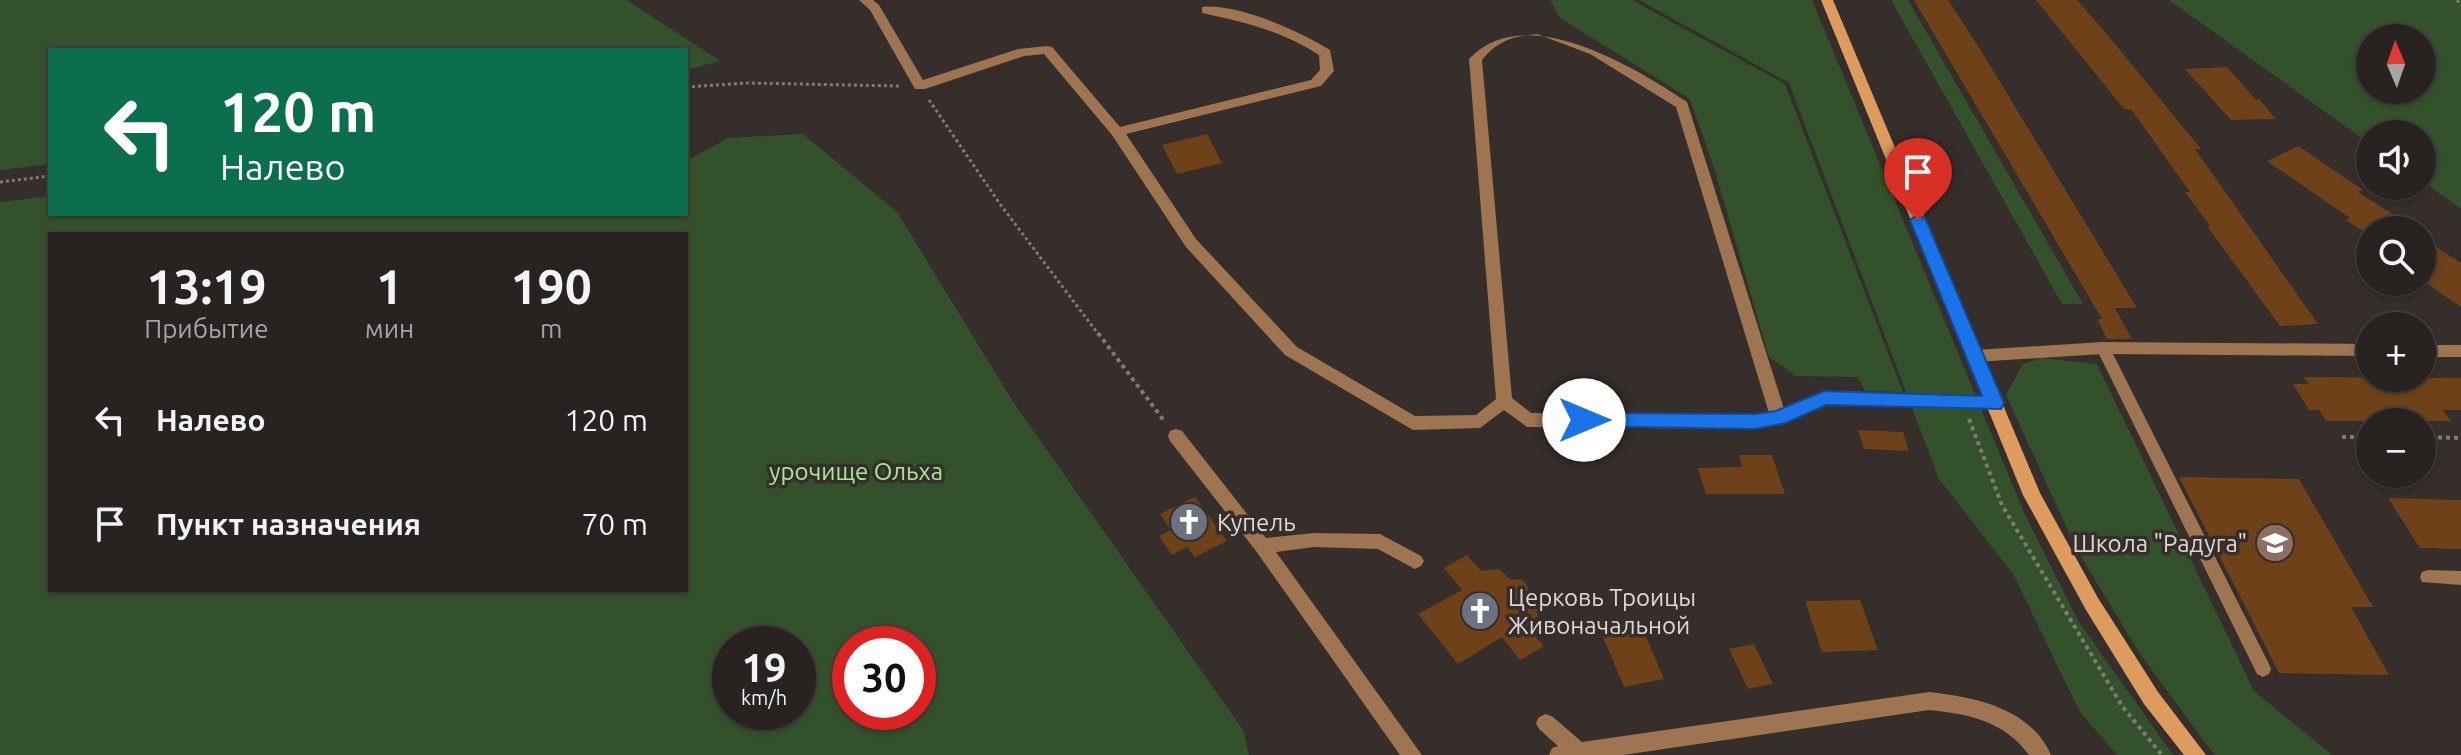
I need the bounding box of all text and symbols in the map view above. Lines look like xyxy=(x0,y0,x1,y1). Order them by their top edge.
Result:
north arrow xyxy=(2356,24,2436,104)
map controls xyxy=(2356,24,2436,488)
icon: left xyxy=(88,80,192,184)
text: 120 m xyxy=(220,80,376,143)
button: sound xyxy=(2356,120,2436,200)
pin xyxy=(1884,138,1952,220)
text: Налево xyxy=(220,146,345,187)
icon: arrive xyxy=(1896,150,1940,194)
button: search xyxy=(2356,216,2436,296)
text: 13:19 xyxy=(146,259,266,313)
text: 1 xyxy=(376,259,403,313)
text: 190 xyxy=(511,259,592,313)
button: + xyxy=(2356,312,2436,392)
text: Прибытие xyxy=(144,314,269,343)
text: мин xyxy=(365,314,414,343)
text: m xyxy=(540,314,562,343)
position arrow xyxy=(1542,378,1626,462)
icon: left xyxy=(88,398,132,442)
text: Налево xyxy=(156,403,266,437)
text: 120 m xyxy=(564,403,648,437)
button: − xyxy=(2356,408,2436,488)
park label: урочище Ольха xyxy=(769,458,943,485)
church icon: Купель xyxy=(1168,501,1210,543)
icon: arrive xyxy=(88,502,132,546)
text: Пункт назначения xyxy=(156,507,421,541)
text: 70 m xyxy=(581,507,648,541)
place label: Купель xyxy=(1217,509,1296,536)
school or university icon: Школа "Радуга" xyxy=(2254,522,2296,564)
place label: Школа "Радуга" xyxy=(2072,530,2247,557)
place label: Церковь Троицы Живоначальной xyxy=(1508,584,1696,639)
church icon: Церковь Троицы Живоначальной xyxy=(1459,590,1501,632)
speed limit sign: 30 xyxy=(832,626,936,730)
text: 19 xyxy=(741,645,787,690)
text: km/h xyxy=(741,686,787,709)

